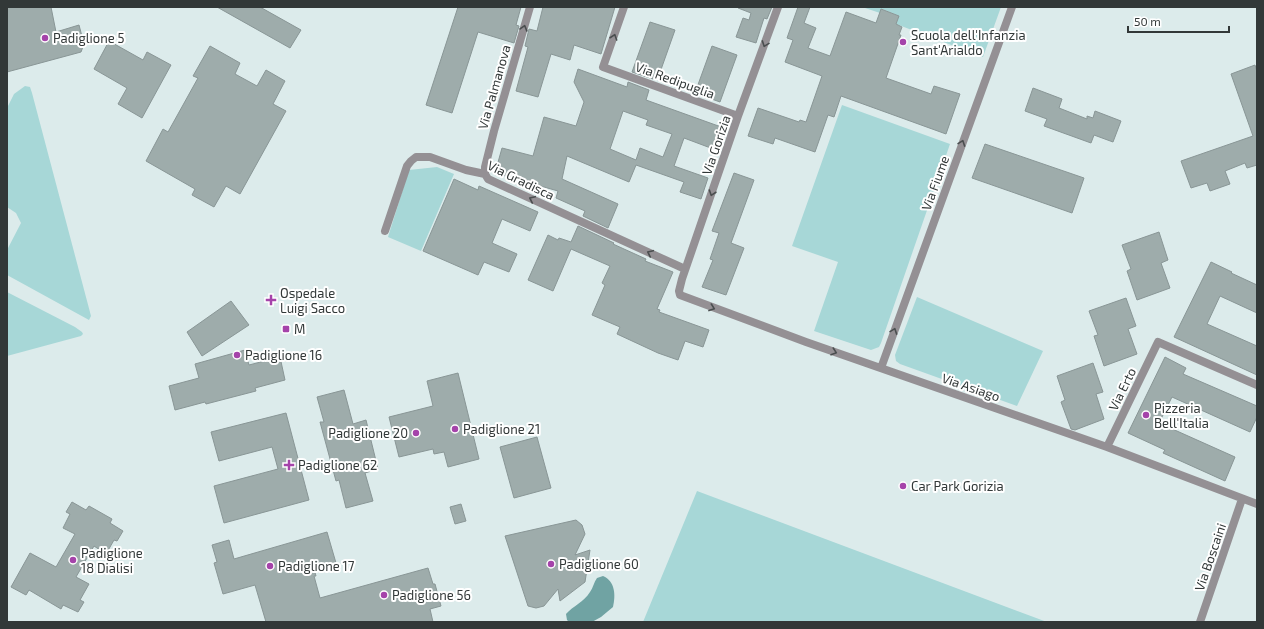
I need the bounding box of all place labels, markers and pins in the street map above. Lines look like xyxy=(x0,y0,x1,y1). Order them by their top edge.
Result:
place label: Scuola dell'Infanzia Sant'Arialdo xyxy=(911,27,1026,58)
place label: Padiglione 5 xyxy=(53,30,125,46)
marker: Padiglione 5 xyxy=(40,33,50,43)
marker: Scuola dell'Infanzia Sant'Arialdo xyxy=(898,37,908,47)
place label: Ospedale Luigi Sacco xyxy=(280,285,345,316)
marker: Ospedale Luigi Sacco xyxy=(265,294,277,306)
place label: M xyxy=(294,321,305,337)
marker: M xyxy=(281,324,291,334)
place label: Padiglione 16 xyxy=(245,347,322,363)
marker: Padiglione 16 xyxy=(232,350,242,360)
place label: Pizzeria Bell'Italia xyxy=(1154,400,1209,431)
marker: Pizzeria Bell'Italia xyxy=(1141,410,1151,420)
place label: Padiglione 21 xyxy=(463,421,540,437)
marker: Padiglione 21 xyxy=(450,424,460,434)
place label: Padiglione 20 xyxy=(328,425,408,441)
marker: Padiglione 20 xyxy=(411,428,421,438)
place label: Padiglione 62 xyxy=(298,457,377,473)
marker: Padiglione 62 xyxy=(283,459,295,471)
place label: Car Park Gorizia xyxy=(911,478,1004,494)
marker: Car Park Gorizia xyxy=(898,481,908,491)
place label: Padiglione 18 Dialisi xyxy=(81,545,143,576)
marker: Padiglione 18 Dialisi xyxy=(68,555,78,565)
place label: Padiglione 60 xyxy=(559,556,639,572)
place label: Padiglione 17 xyxy=(278,558,355,574)
marker: Padiglione 60 xyxy=(546,559,556,569)
marker: Padiglione 17 xyxy=(265,561,275,571)
place label: Padiglione 56 xyxy=(392,587,471,603)
marker: Padiglione 56 xyxy=(379,590,389,600)

